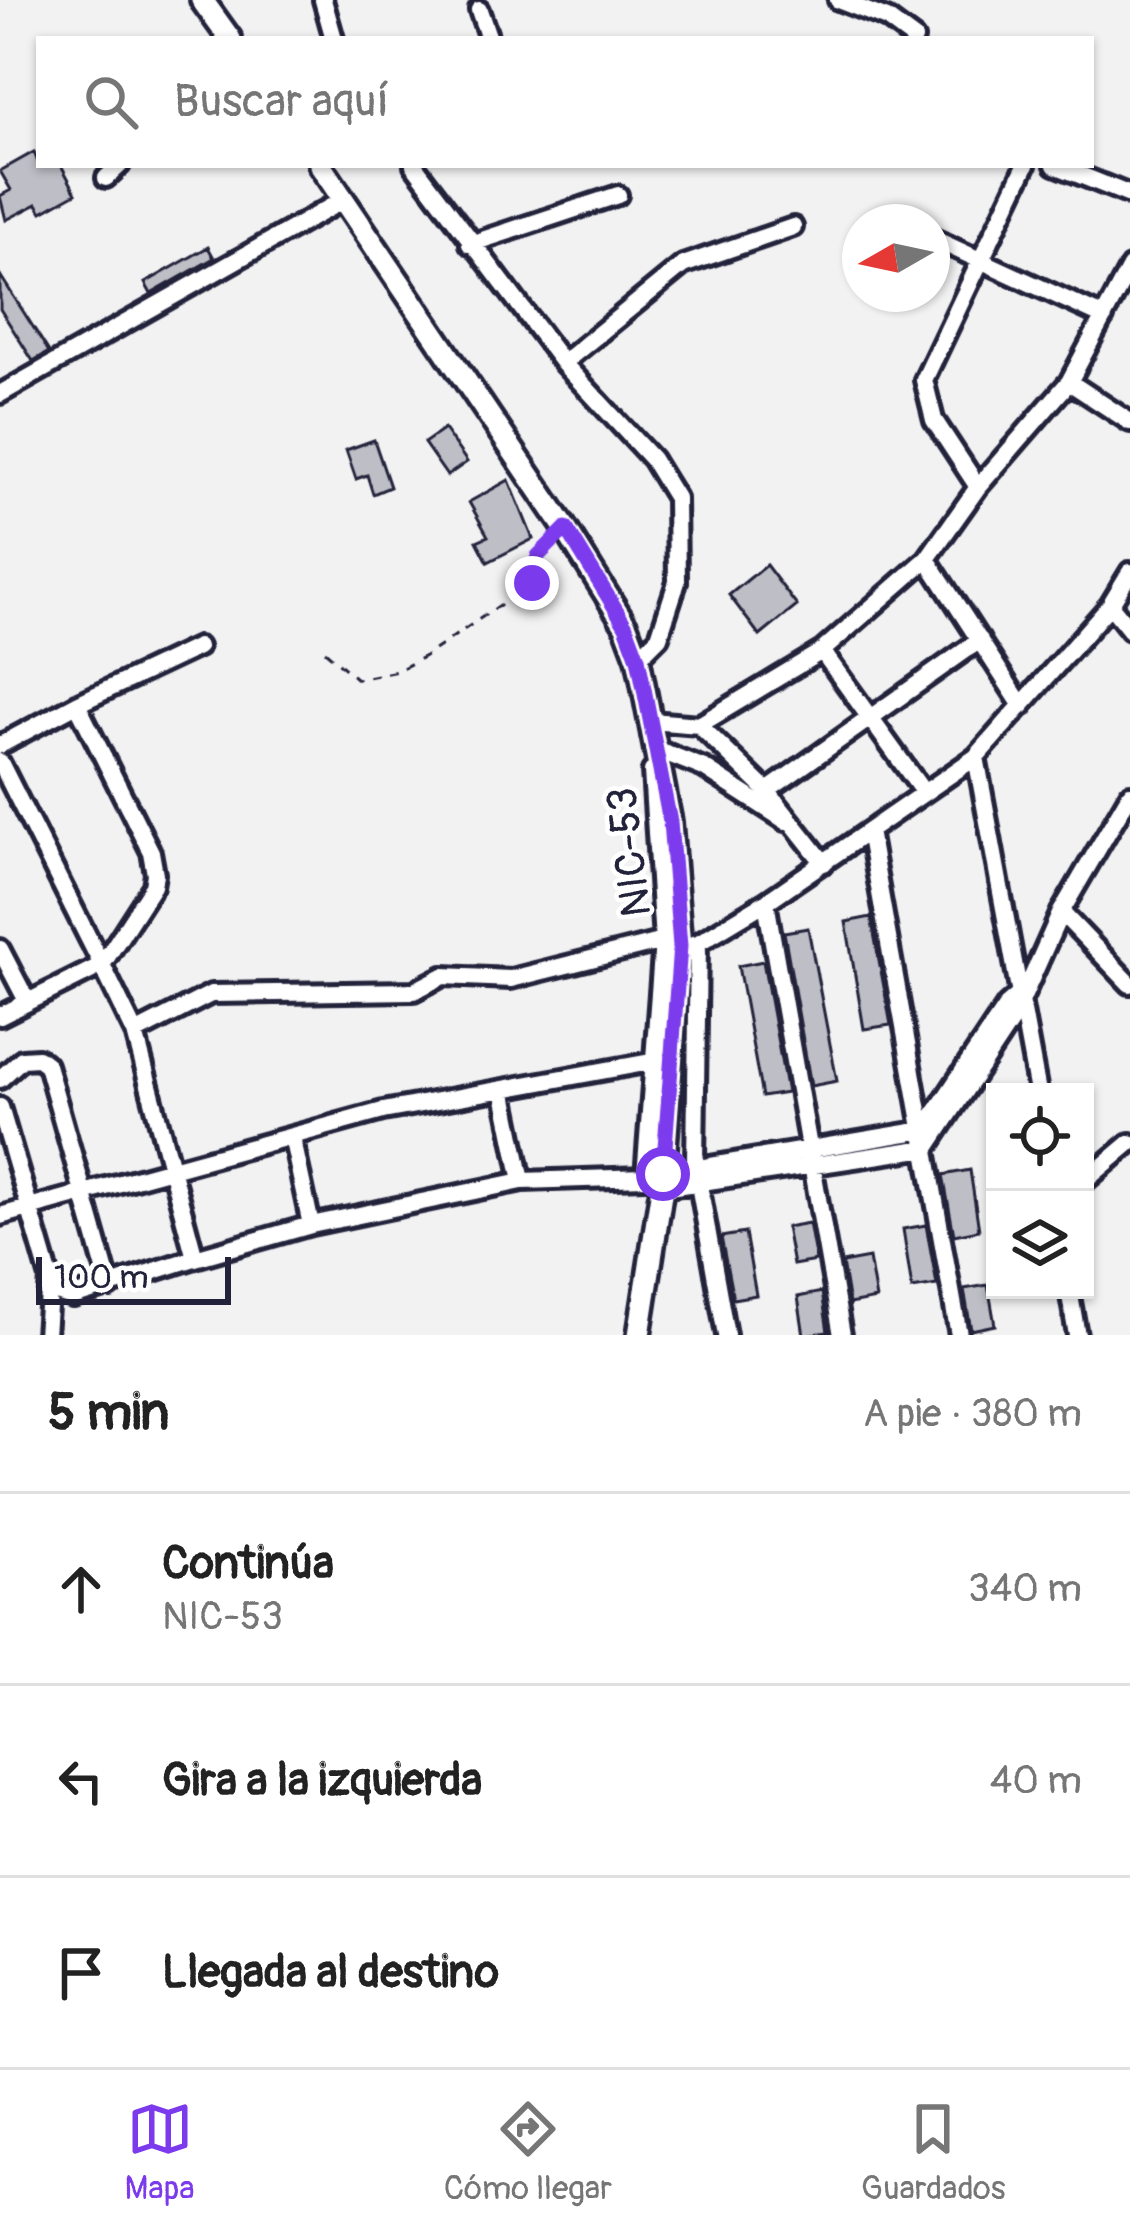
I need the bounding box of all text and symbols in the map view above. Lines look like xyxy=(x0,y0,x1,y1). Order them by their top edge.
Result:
search box xyxy=(36,36,1094,168)
icon: search xyxy=(78,69,144,135)
text: Buscar aquí xyxy=(174,74,389,130)
north arrow xyxy=(842,204,950,312)
route end xyxy=(505,556,559,610)
street label: NIC-53 xyxy=(596,784,664,920)
map controls xyxy=(986,1083,1094,1299)
button: locate xyxy=(986,1083,1094,1191)
route start xyxy=(636,1147,690,1201)
button: layers xyxy=(986,1191,1094,1299)
scale bar xyxy=(36,1251,231,1304)
text: 100 m xyxy=(54,1257,148,1298)
text: 5 min xyxy=(48,1381,169,1445)
text: A pie · 380 m xyxy=(863,1389,1082,1438)
text: Continúa xyxy=(162,1536,334,1592)
icon: ahead xyxy=(48,1556,114,1622)
text: 340 m xyxy=(968,1564,1082,1613)
text: NIC-53 xyxy=(162,1592,283,1641)
icon: left xyxy=(48,1748,114,1814)
text: Gira a la izquierda xyxy=(162,1753,482,1809)
text: 40 m xyxy=(990,1756,1082,1805)
icon: arrive xyxy=(48,1940,114,2006)
text: Llegada al destino xyxy=(162,1945,499,2001)
tab: Mapa xyxy=(125,2096,195,2209)
tab: Cómo llegar xyxy=(444,2096,612,2209)
tab: Guardados xyxy=(861,2096,1005,2209)

